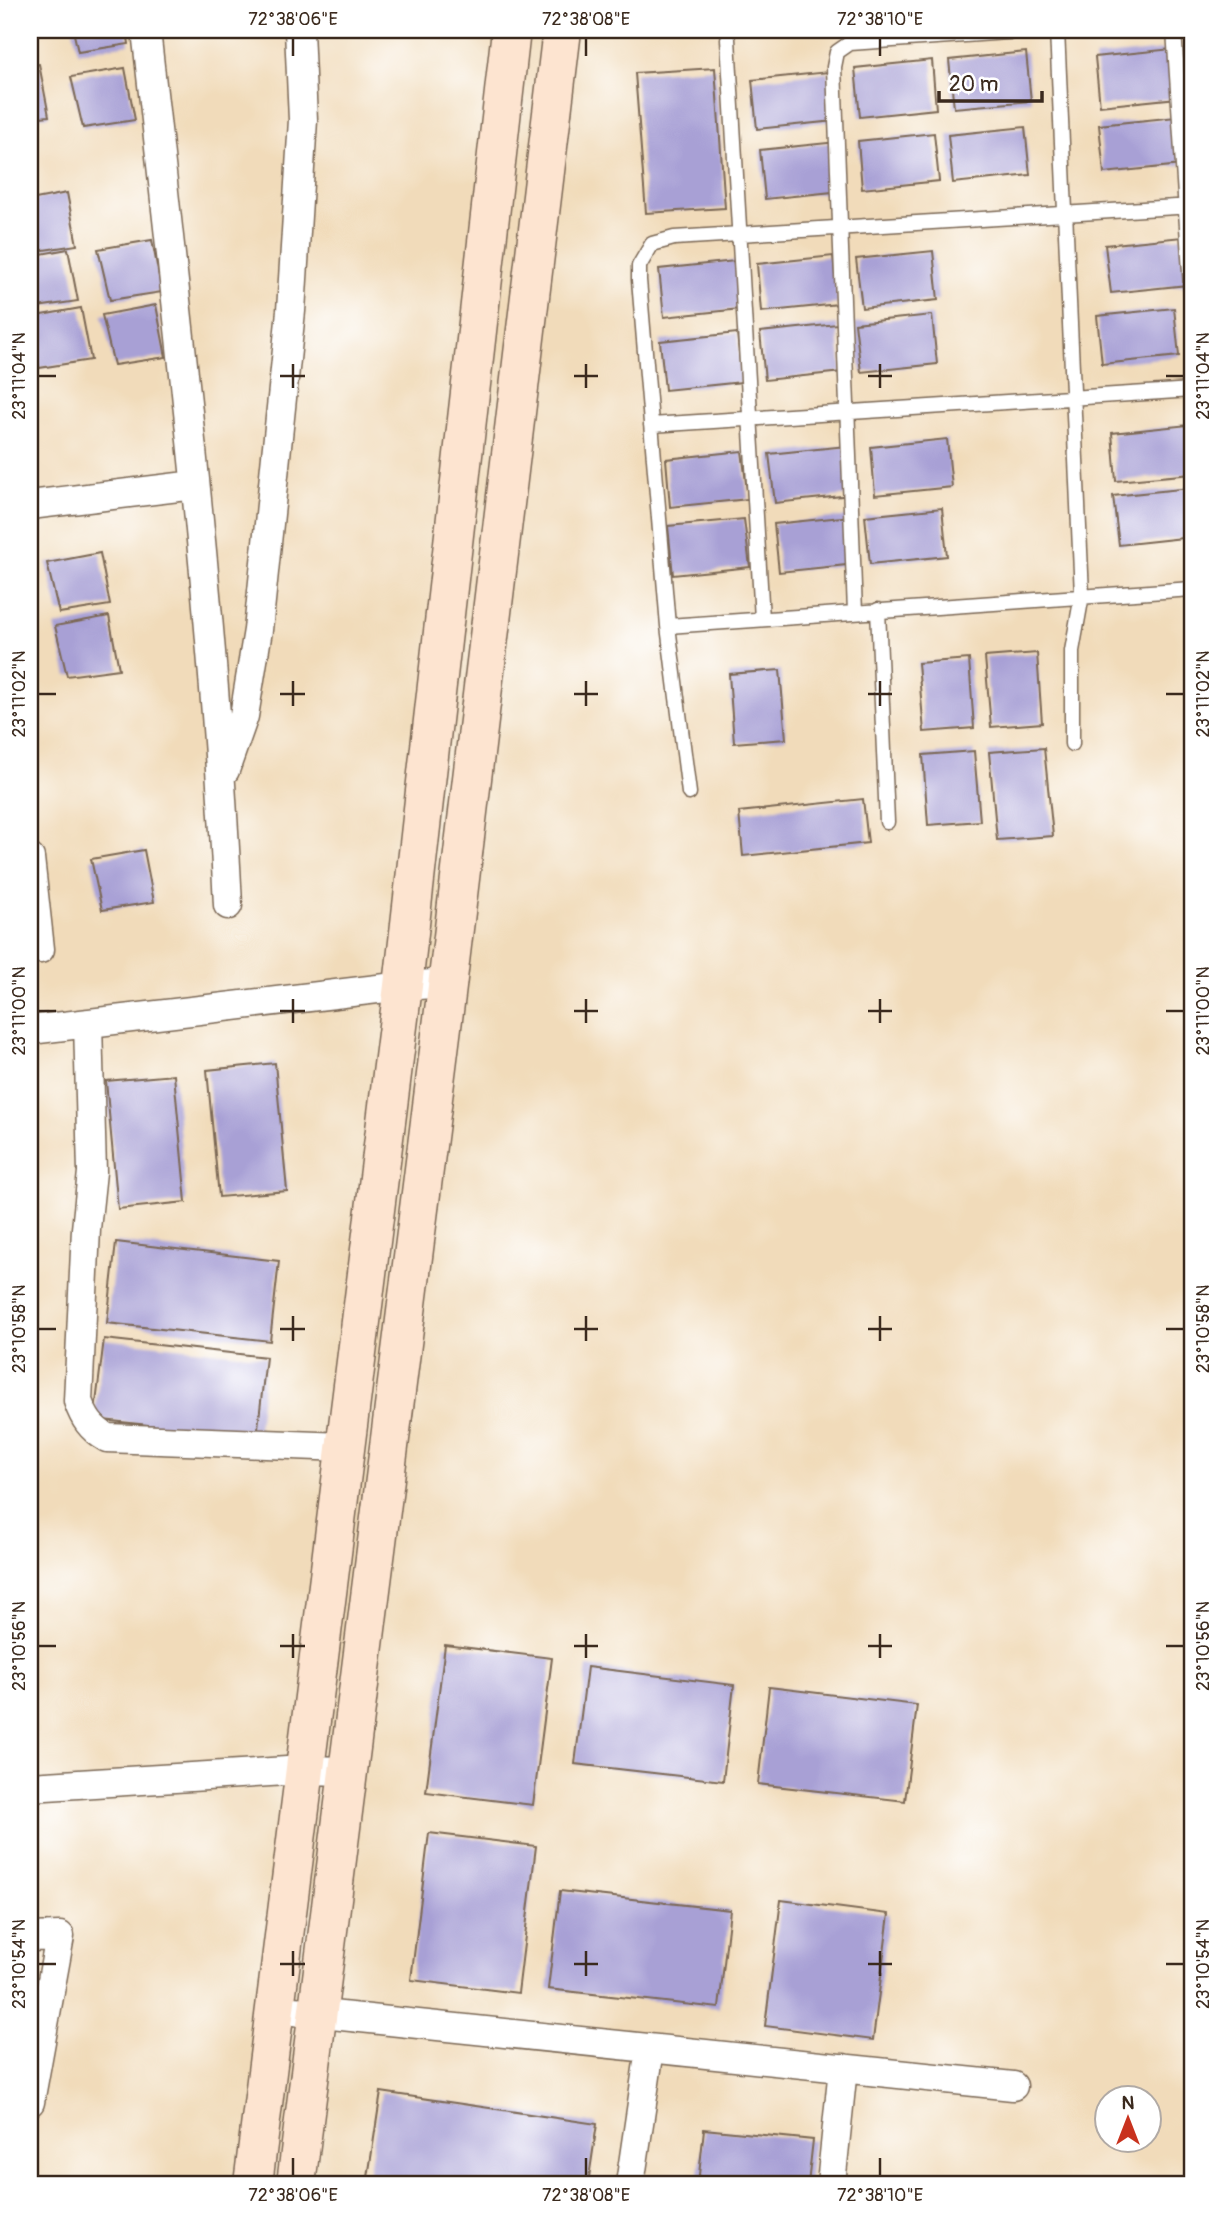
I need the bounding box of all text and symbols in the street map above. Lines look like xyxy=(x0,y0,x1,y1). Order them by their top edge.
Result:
text: 72°38'06"E xyxy=(248,8,338,31)
text: 72°38'08"E xyxy=(542,8,630,31)
text: 72°38'10"E xyxy=(837,8,923,31)
scale bar xyxy=(939,60,1042,104)
text: 20 m xyxy=(949,71,998,98)
text: 23°11'04"N xyxy=(8,332,31,420)
text: 23°11'04"N xyxy=(1192,332,1215,420)
text: 23°11'02"N xyxy=(8,651,31,737)
text: 23°11'02"N xyxy=(1192,651,1215,737)
text: 23°11'00"N xyxy=(8,966,31,1056)
text: 23°11'00"N xyxy=(1192,966,1215,1056)
text: 23°10'58"N xyxy=(8,1285,31,1373)
text: 23°10'58"N xyxy=(1192,1285,1215,1373)
text: 23°10'56"N xyxy=(8,1601,31,1691)
text: 23°10'56"N xyxy=(1192,1601,1215,1691)
text: 23°10'54"N xyxy=(8,1919,31,2009)
text: 23°10'54"N xyxy=(1192,1919,1215,2009)
north arrow xyxy=(1092,2084,1162,2154)
text: N xyxy=(1122,2091,1135,2115)
text: 72°38'06"E xyxy=(248,2184,338,2207)
text: 72°38'08"E xyxy=(542,2184,630,2207)
text: 72°38'10"E xyxy=(837,2184,923,2207)

